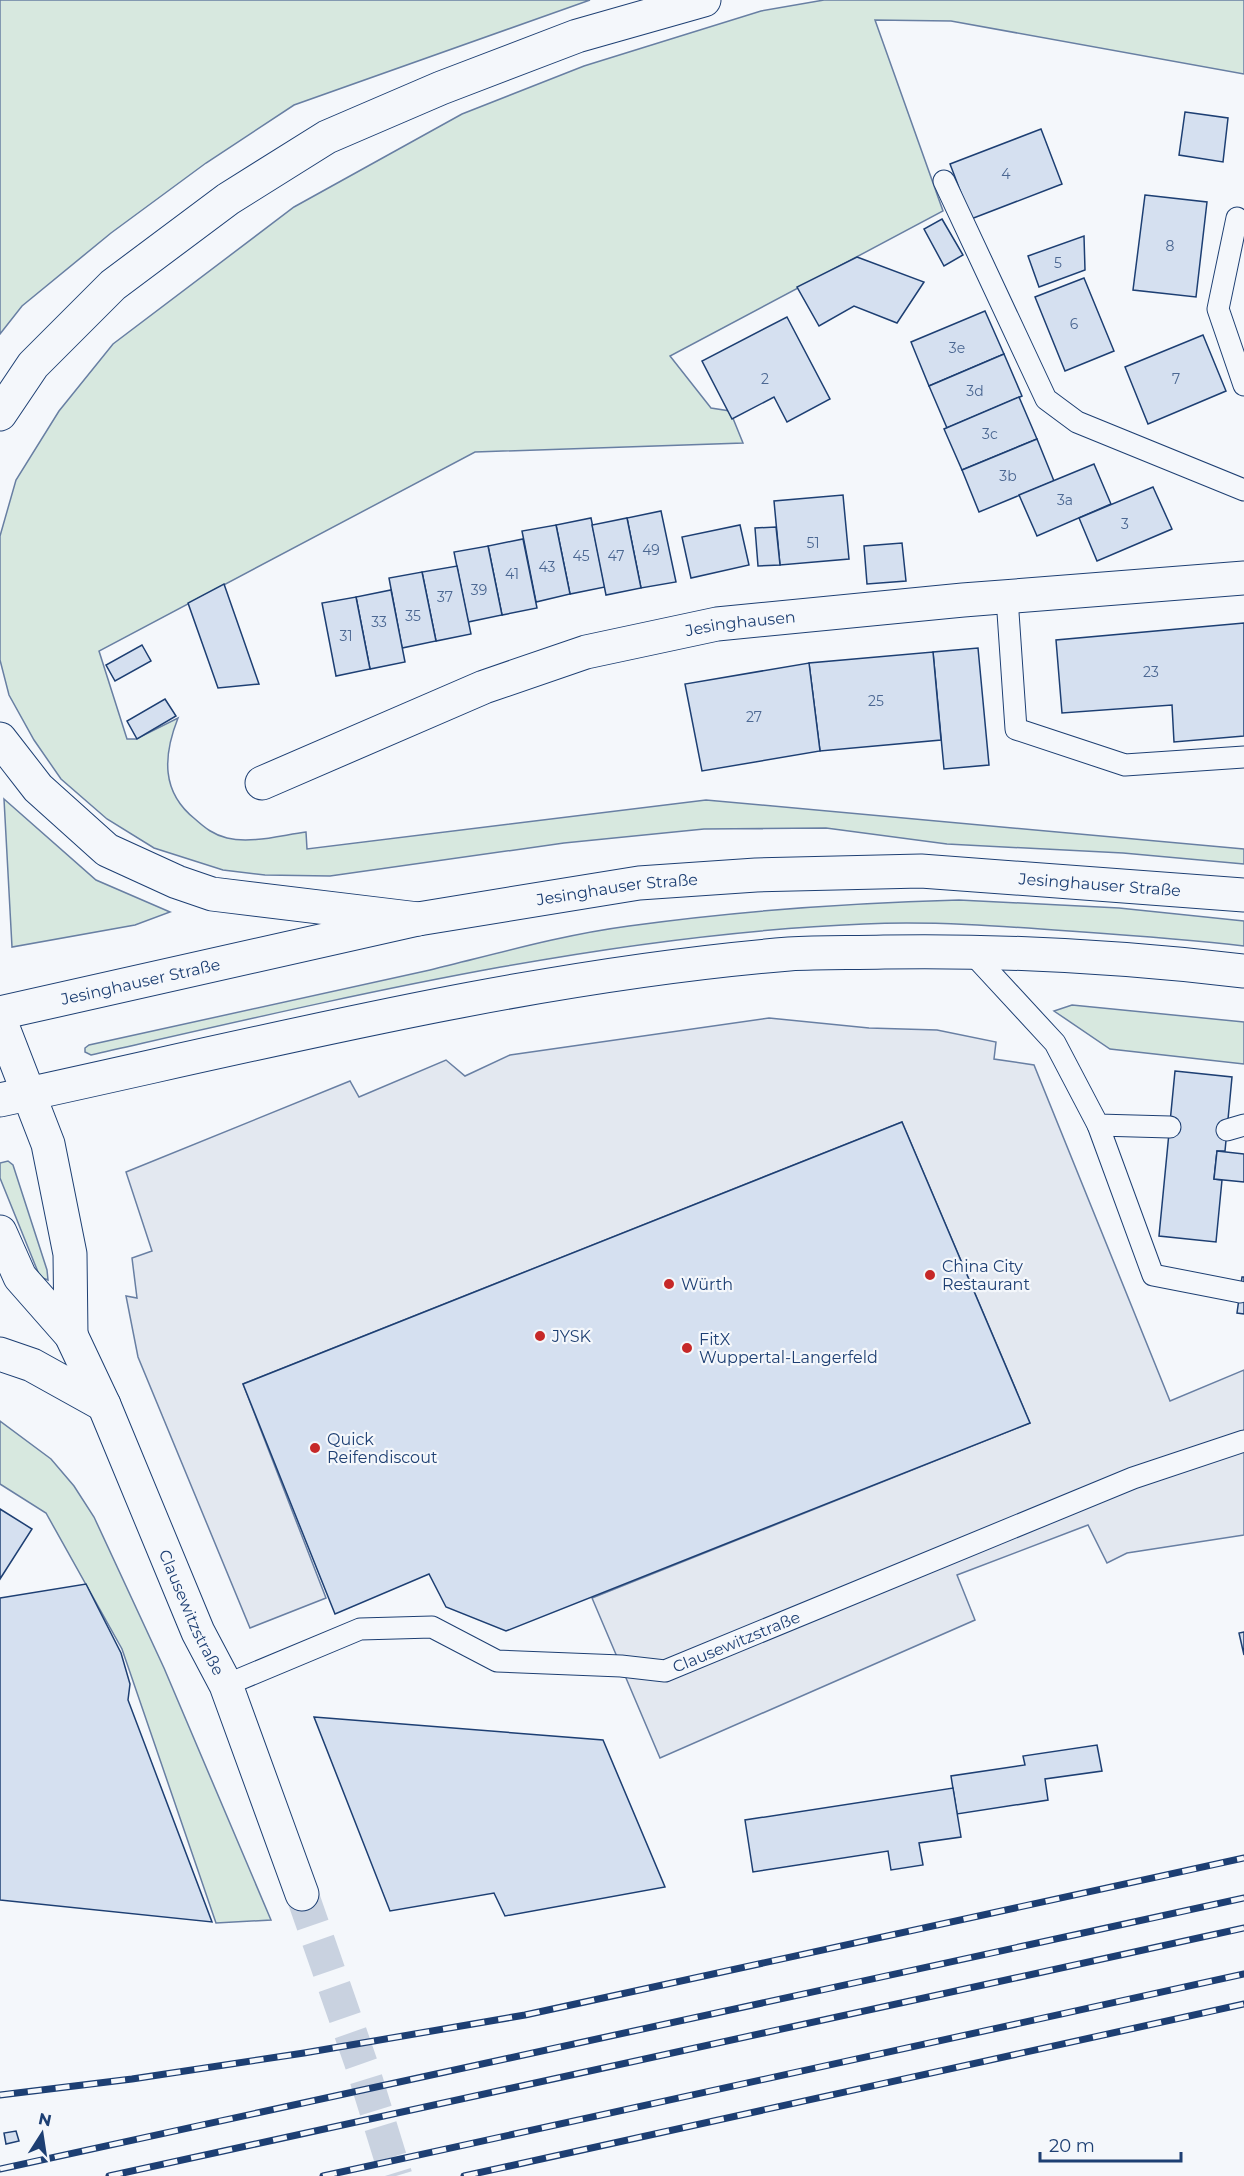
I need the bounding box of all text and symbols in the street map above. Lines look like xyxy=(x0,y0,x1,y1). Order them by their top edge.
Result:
house number: 4 xyxy=(1001,165,1011,183)
house number: 8 xyxy=(1166,237,1175,255)
house number: 5 xyxy=(1054,254,1062,272)
house number: 6 xyxy=(1070,315,1079,333)
house number: 3e xyxy=(949,339,965,357)
house number: 2 xyxy=(761,370,769,388)
house number: 7 xyxy=(1172,370,1180,388)
house number: 3d xyxy=(966,382,984,400)
house number: 3c xyxy=(982,425,998,443)
house number: 3b xyxy=(999,467,1017,485)
house number: 3a xyxy=(1057,491,1073,509)
house number: 3 xyxy=(1121,515,1129,533)
house number: 51 xyxy=(807,534,819,552)
house number: 49 xyxy=(642,541,660,559)
house number: 45 xyxy=(572,547,590,565)
house number: 47 xyxy=(608,547,624,565)
house number: 43 xyxy=(539,558,556,576)
house number: 41 xyxy=(505,565,519,583)
house number: 39 xyxy=(471,581,487,599)
house number: 37 xyxy=(437,588,453,606)
house number: 35 xyxy=(405,607,421,625)
street label: Jesinghausen xyxy=(683,607,796,641)
house number: 33 xyxy=(371,613,387,631)
house number: 31 xyxy=(340,627,352,645)
house number: 23 xyxy=(1143,663,1159,681)
house number: 25 xyxy=(868,692,884,710)
house number: 27 xyxy=(746,708,762,726)
street label: Jesinghauser Straße xyxy=(1017,869,1182,900)
street label: Jesinghauser Straße xyxy=(534,870,699,910)
street label: Jesinghauser Straße xyxy=(58,955,222,1009)
place label: China City Restaurant xyxy=(942,1257,1030,1294)
marker: China City Restaurant xyxy=(923,1268,937,1282)
place label: Würth xyxy=(681,1275,733,1294)
marker: Würth xyxy=(662,1277,676,1291)
place label: JYSK xyxy=(551,1327,592,1346)
marker: JYSK xyxy=(533,1329,547,1343)
place label: FitX Wuppertal-Langerfeld xyxy=(699,1330,878,1367)
marker: FitX Wuppertal-Langerfeld xyxy=(680,1341,694,1355)
place label: Quick Reifendiscout xyxy=(327,1430,438,1467)
marker: Quick Reifendiscout xyxy=(308,1441,322,1455)
street label: Clausewitzstraße xyxy=(155,1547,228,1679)
street label: Clausewitzstraße xyxy=(670,1607,803,1677)
north arrow xyxy=(12,2104,72,2164)
text: N xyxy=(37,2109,53,2130)
scale bar xyxy=(1040,2125,1181,2163)
text: 20 m xyxy=(1049,2135,1095,2157)

